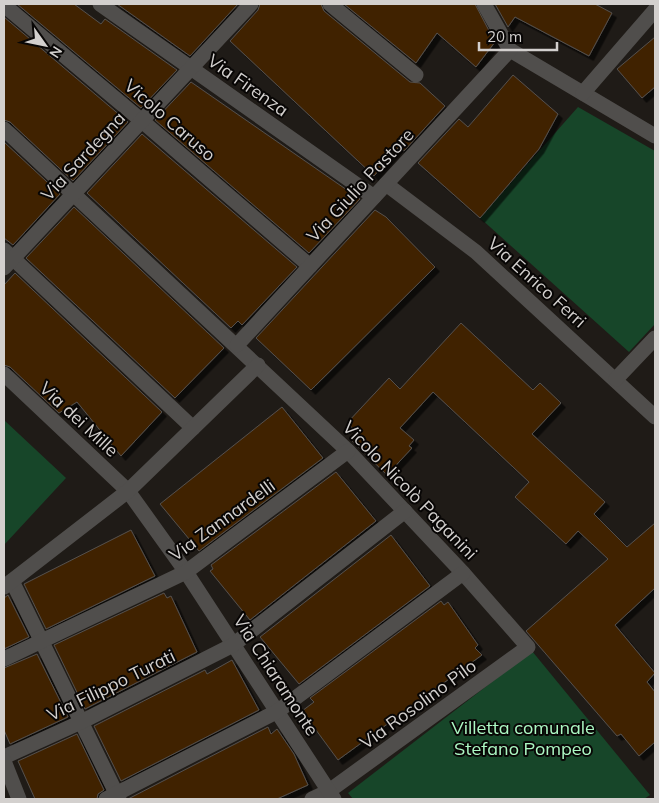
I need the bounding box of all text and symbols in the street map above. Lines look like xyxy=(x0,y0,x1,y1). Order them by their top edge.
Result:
north arrow xyxy=(20,20,70,70)
scale bar xyxy=(479,20,556,52)
text: 20 m xyxy=(487,27,522,46)
text: N xyxy=(45,43,66,61)
street label: Via Firenza xyxy=(203,49,293,121)
street label: Vicolo Caruso xyxy=(119,74,221,166)
street label: Via Sardegna xyxy=(36,107,130,205)
street label: Via Giulio Pastore xyxy=(301,123,419,247)
street label: Via Enrico Ferri xyxy=(483,232,591,332)
street label: Via dei Mille xyxy=(35,376,123,462)
street label: Vicolo Nicolò Paganini xyxy=(338,416,482,564)
street label: Via Zannardelli xyxy=(164,474,280,566)
street label: Via Chiaramonte xyxy=(228,610,324,740)
street label: Via Filippo Turati xyxy=(43,644,179,726)
street label: Via Rosolino Pilo xyxy=(355,654,481,754)
park label: Villetta comunale Stefano Pompeo xyxy=(451,716,595,760)

